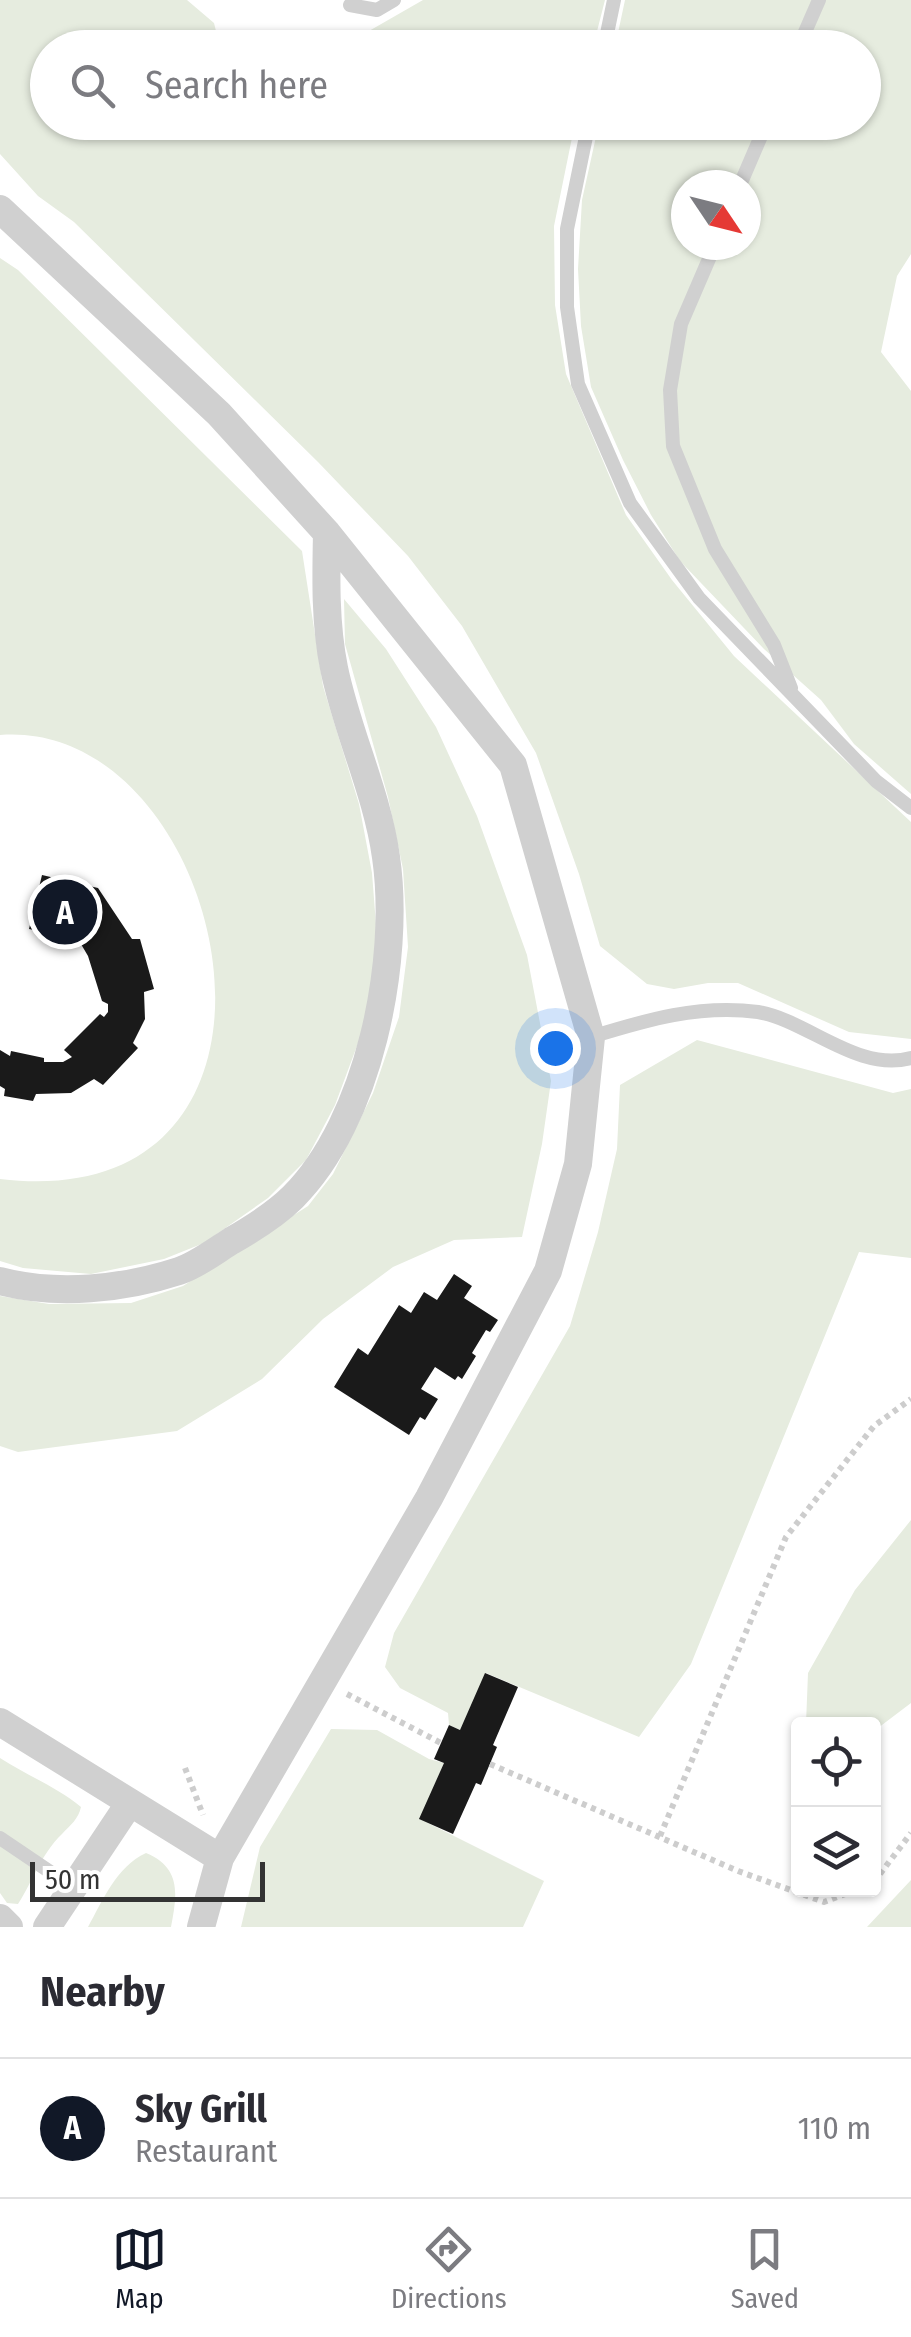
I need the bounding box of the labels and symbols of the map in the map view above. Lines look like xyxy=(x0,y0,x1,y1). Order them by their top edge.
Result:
north arrow xyxy=(671,170,761,260)
pin: A xyxy=(32,874,98,950)
your location xyxy=(530,1023,581,1074)
scale bar xyxy=(30,1857,265,1902)

